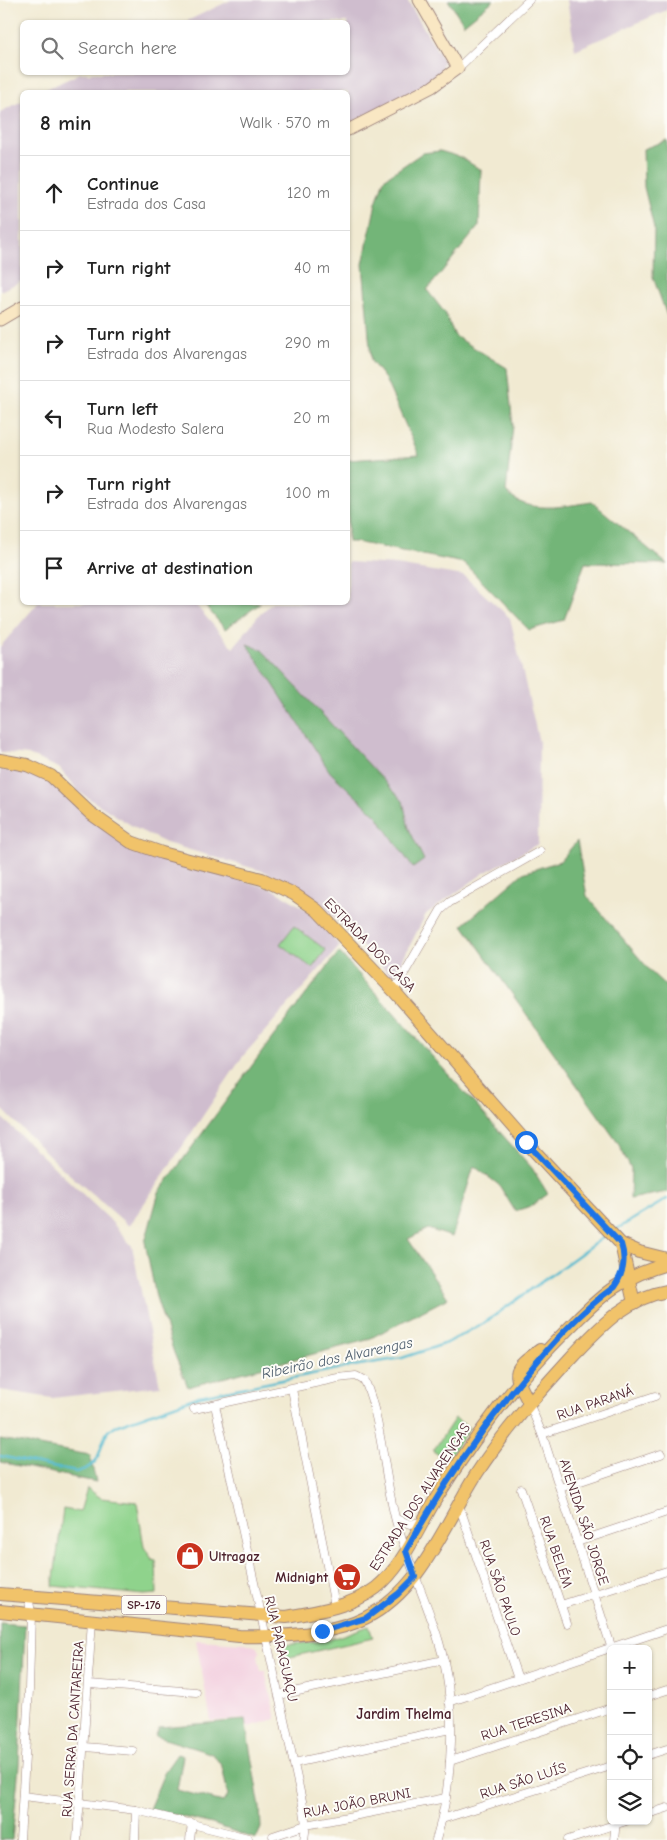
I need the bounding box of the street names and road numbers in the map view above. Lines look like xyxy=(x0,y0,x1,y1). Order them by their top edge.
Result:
street label: ESTRADA DOS CASA xyxy=(321,894,419,996)
street label: RUA PARANÁ xyxy=(554,1382,636,1424)
street label: ESTRADA DOS ALVARENGAS xyxy=(366,1420,474,1574)
street label: AVENIDA SÃO JORGE xyxy=(556,1457,612,1587)
street label: RUA BELÉM xyxy=(536,1514,576,1590)
street label: RUA SÃO PAULO xyxy=(476,1538,524,1638)
street label: RUA PARAGUAÇU xyxy=(261,1594,301,1704)
road number: SP-176 xyxy=(122,1596,166,1614)
street label: RUA SERRA DA CANTAREIRA xyxy=(58,1640,88,1818)
street label: RUA TERESINA xyxy=(479,1699,573,1745)
street label: RUA SÃO LUÍS xyxy=(478,1759,568,1803)
street label: RUA JOÃO BRUNI xyxy=(302,1784,412,1822)

